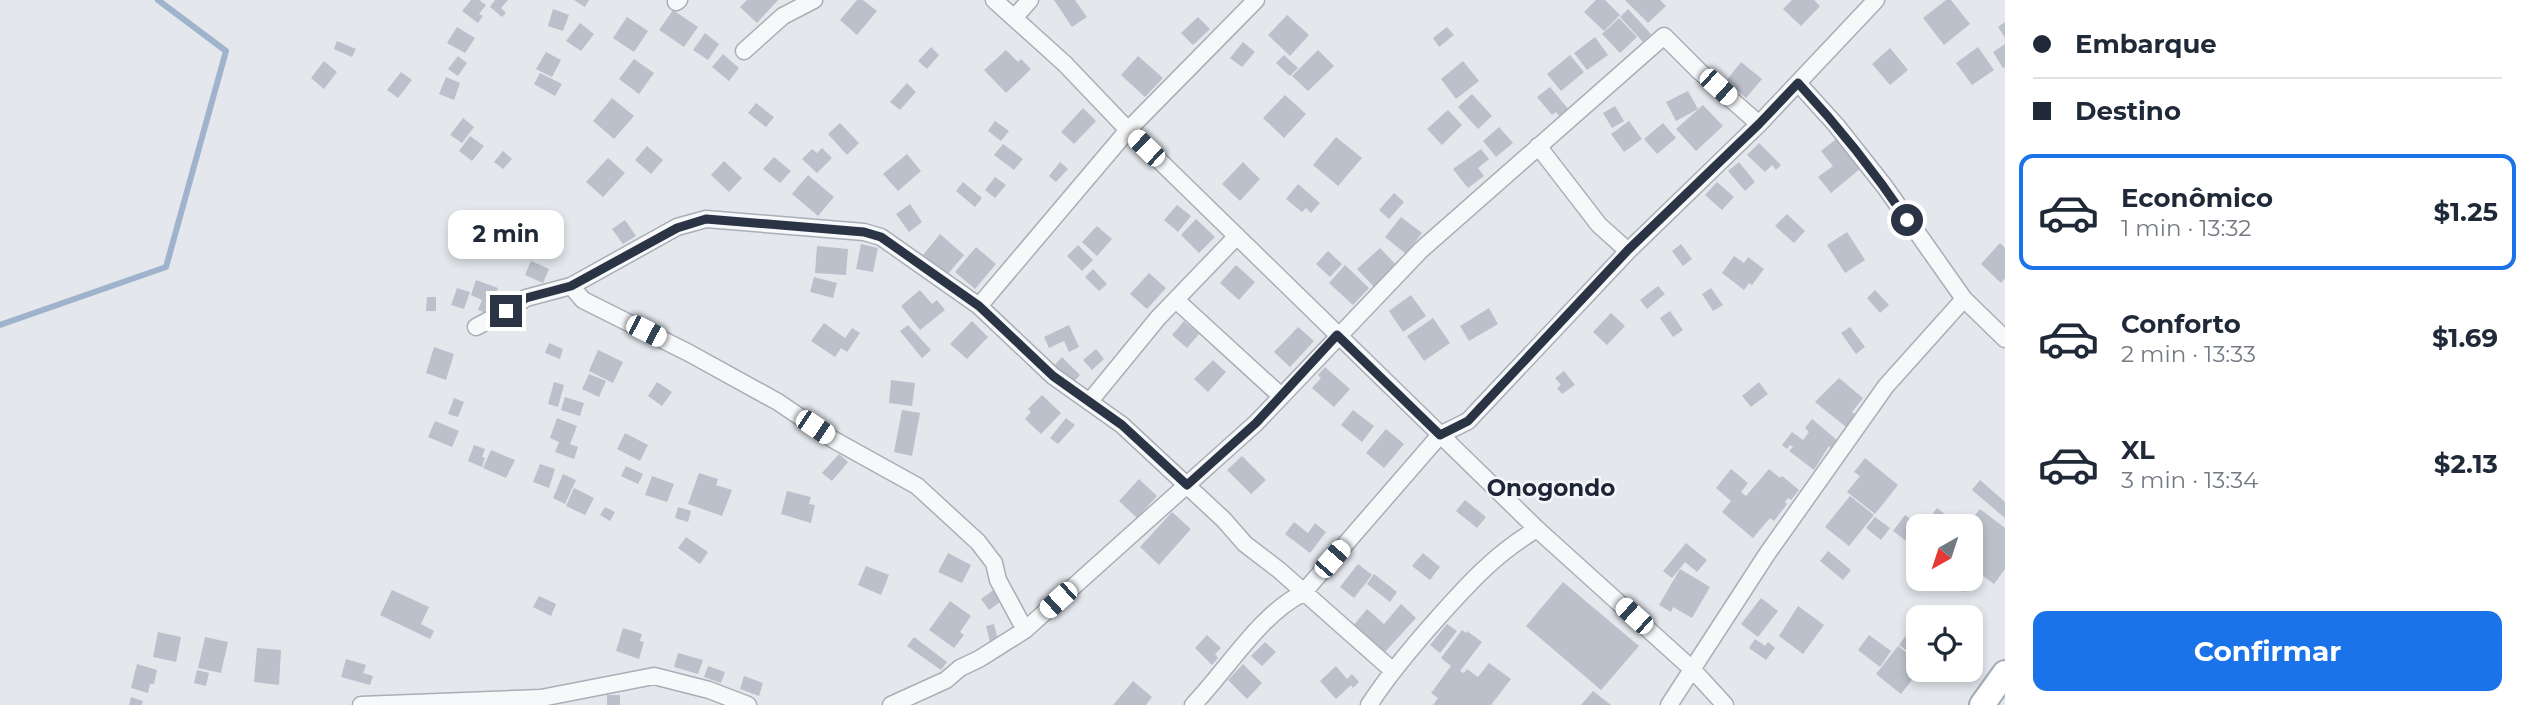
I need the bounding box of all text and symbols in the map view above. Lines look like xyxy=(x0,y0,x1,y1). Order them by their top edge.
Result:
text: Embarque xyxy=(2075,28,2217,60)
car xyxy=(1696,65,1741,109)
text: Destino xyxy=(2075,95,2181,127)
car xyxy=(1124,126,1169,170)
icon: car xyxy=(2037,181,2100,244)
text: Econômico xyxy=(2121,182,2273,214)
text: $1.25 xyxy=(2434,196,2498,228)
route start xyxy=(1891,204,1923,236)
callout: 2 min xyxy=(448,210,564,258)
text: 1 min · 13:32 xyxy=(2121,214,2251,242)
text: 2 min xyxy=(472,220,540,248)
route end xyxy=(490,295,522,327)
icon: car xyxy=(2037,307,2100,370)
text: Conforto xyxy=(2121,308,2241,340)
car xyxy=(623,312,670,350)
text: $1.69 xyxy=(2432,322,2498,354)
text: 2 min · 13:33 xyxy=(2121,340,2256,368)
car xyxy=(792,407,839,447)
icon: car xyxy=(2037,433,2100,496)
text: XL xyxy=(2121,434,2155,466)
text: $2.13 xyxy=(2434,448,2498,480)
text: 3 min · 13:34 xyxy=(2121,466,2258,494)
district label: Onogondo xyxy=(1487,474,1615,502)
north arrow xyxy=(1906,514,1983,592)
map controls xyxy=(1906,514,1983,682)
car xyxy=(1311,536,1354,582)
car xyxy=(1036,578,1081,622)
car xyxy=(1612,594,1657,638)
button: locate xyxy=(1906,605,1983,682)
button: Confirmar xyxy=(2033,611,2502,691)

